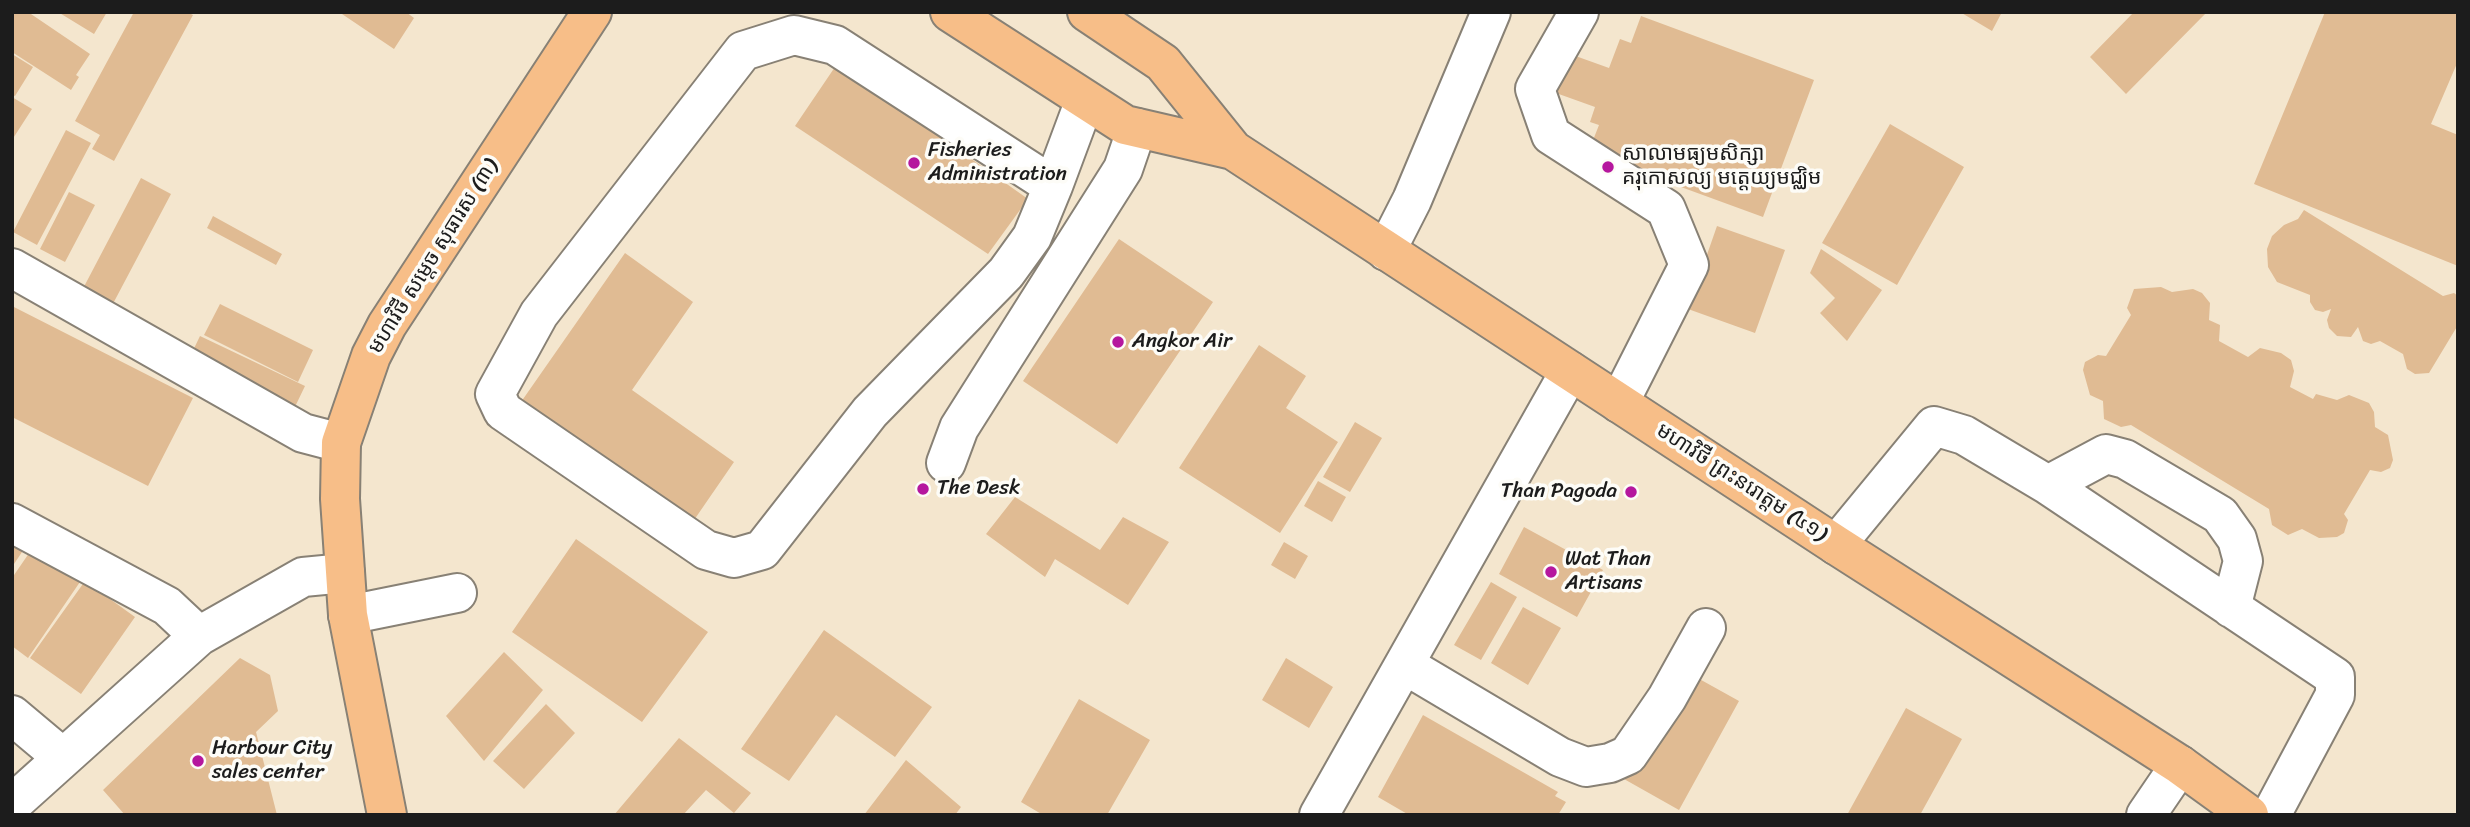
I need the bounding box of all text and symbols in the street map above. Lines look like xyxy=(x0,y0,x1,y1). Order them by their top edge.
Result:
place label: Fisheries Administration xyxy=(928,138,1067,188)
place label: សាលាមធ្យមសិក្សា គរុកោសល្យ មត្តេយ្យមជ្ឈិម xyxy=(1622,142,1821,192)
street label: មហាវិថី សម្តេច សុធារស (៣) xyxy=(364,155,504,359)
marker: Fisheries Administration xyxy=(906,155,922,171)
marker: សាលាមធ្យមសិក្សា គរុកោសល្យ មត្តេយ្យមជ្ឈិម xyxy=(1600,159,1616,175)
place label: Angkor Air xyxy=(1132,329,1232,355)
marker: Angkor Air xyxy=(1110,334,1126,350)
street label: មហាវិថី ព្រះនរោត្តម (៤១) xyxy=(1651,419,1831,547)
place label: The Desk xyxy=(937,476,1020,502)
place label: Than Pagoda xyxy=(1501,479,1617,505)
marker: The Desk xyxy=(915,481,931,497)
marker: Than Pagoda xyxy=(1623,484,1639,500)
place label: Wat Than Artisans xyxy=(1565,547,1651,597)
marker: Wat Than Artisans xyxy=(1543,564,1559,580)
place label: Harbour City sales center xyxy=(212,736,332,786)
marker: Harbour City sales center xyxy=(190,753,206,769)

